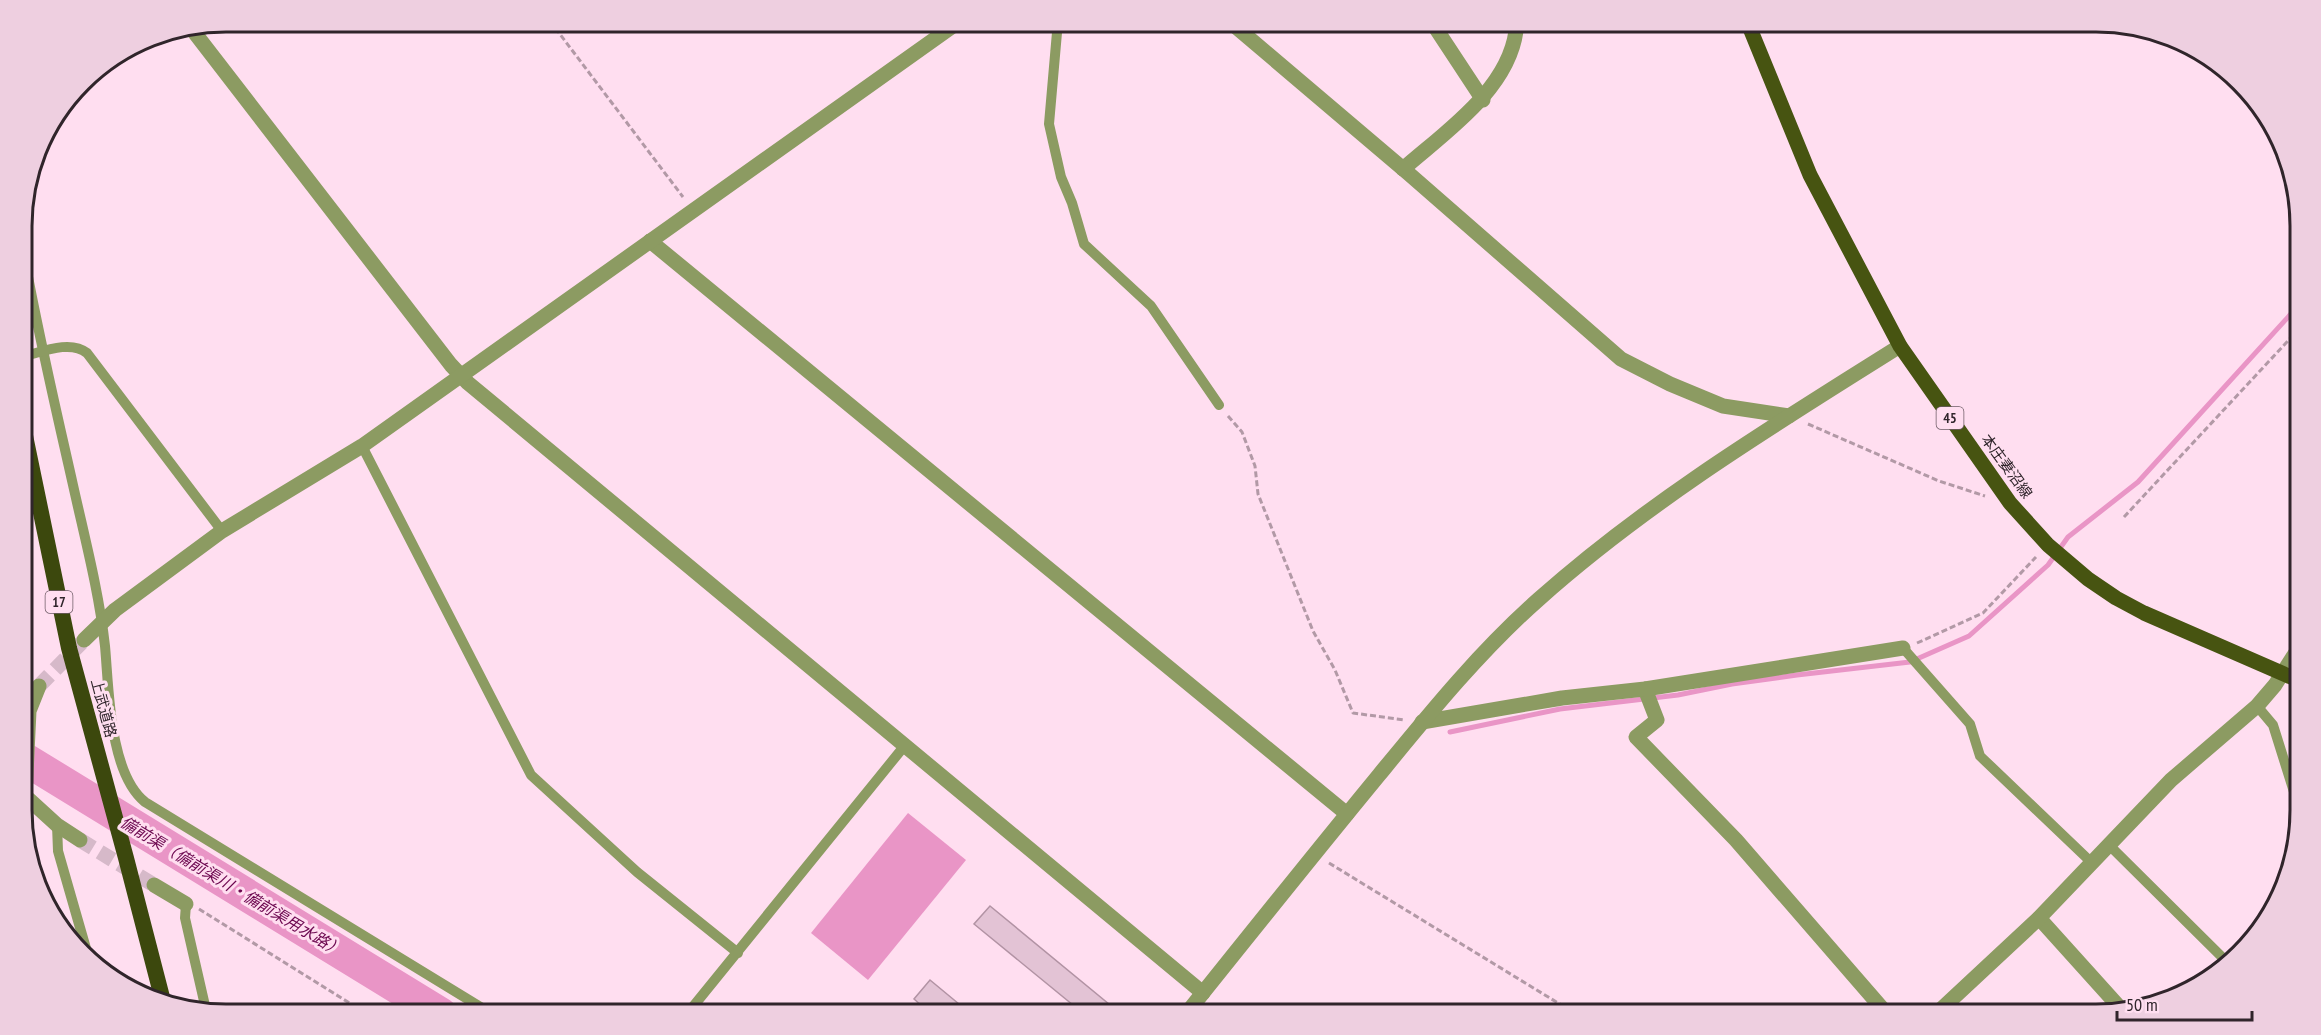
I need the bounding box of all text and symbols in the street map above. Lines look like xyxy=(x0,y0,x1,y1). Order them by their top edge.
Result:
road number: 45 xyxy=(1936,407,1964,429)
street label: 本庄妻沼線 xyxy=(1977,430,2037,502)
road number: 17 xyxy=(46,591,72,613)
street label: 上武道路 xyxy=(87,677,121,739)
water label: 備前渠（備前渠川・備前渠用水路） xyxy=(117,811,347,961)
scale bar xyxy=(2117,984,2252,1022)
text: 50 m xyxy=(2126,993,2158,1016)

